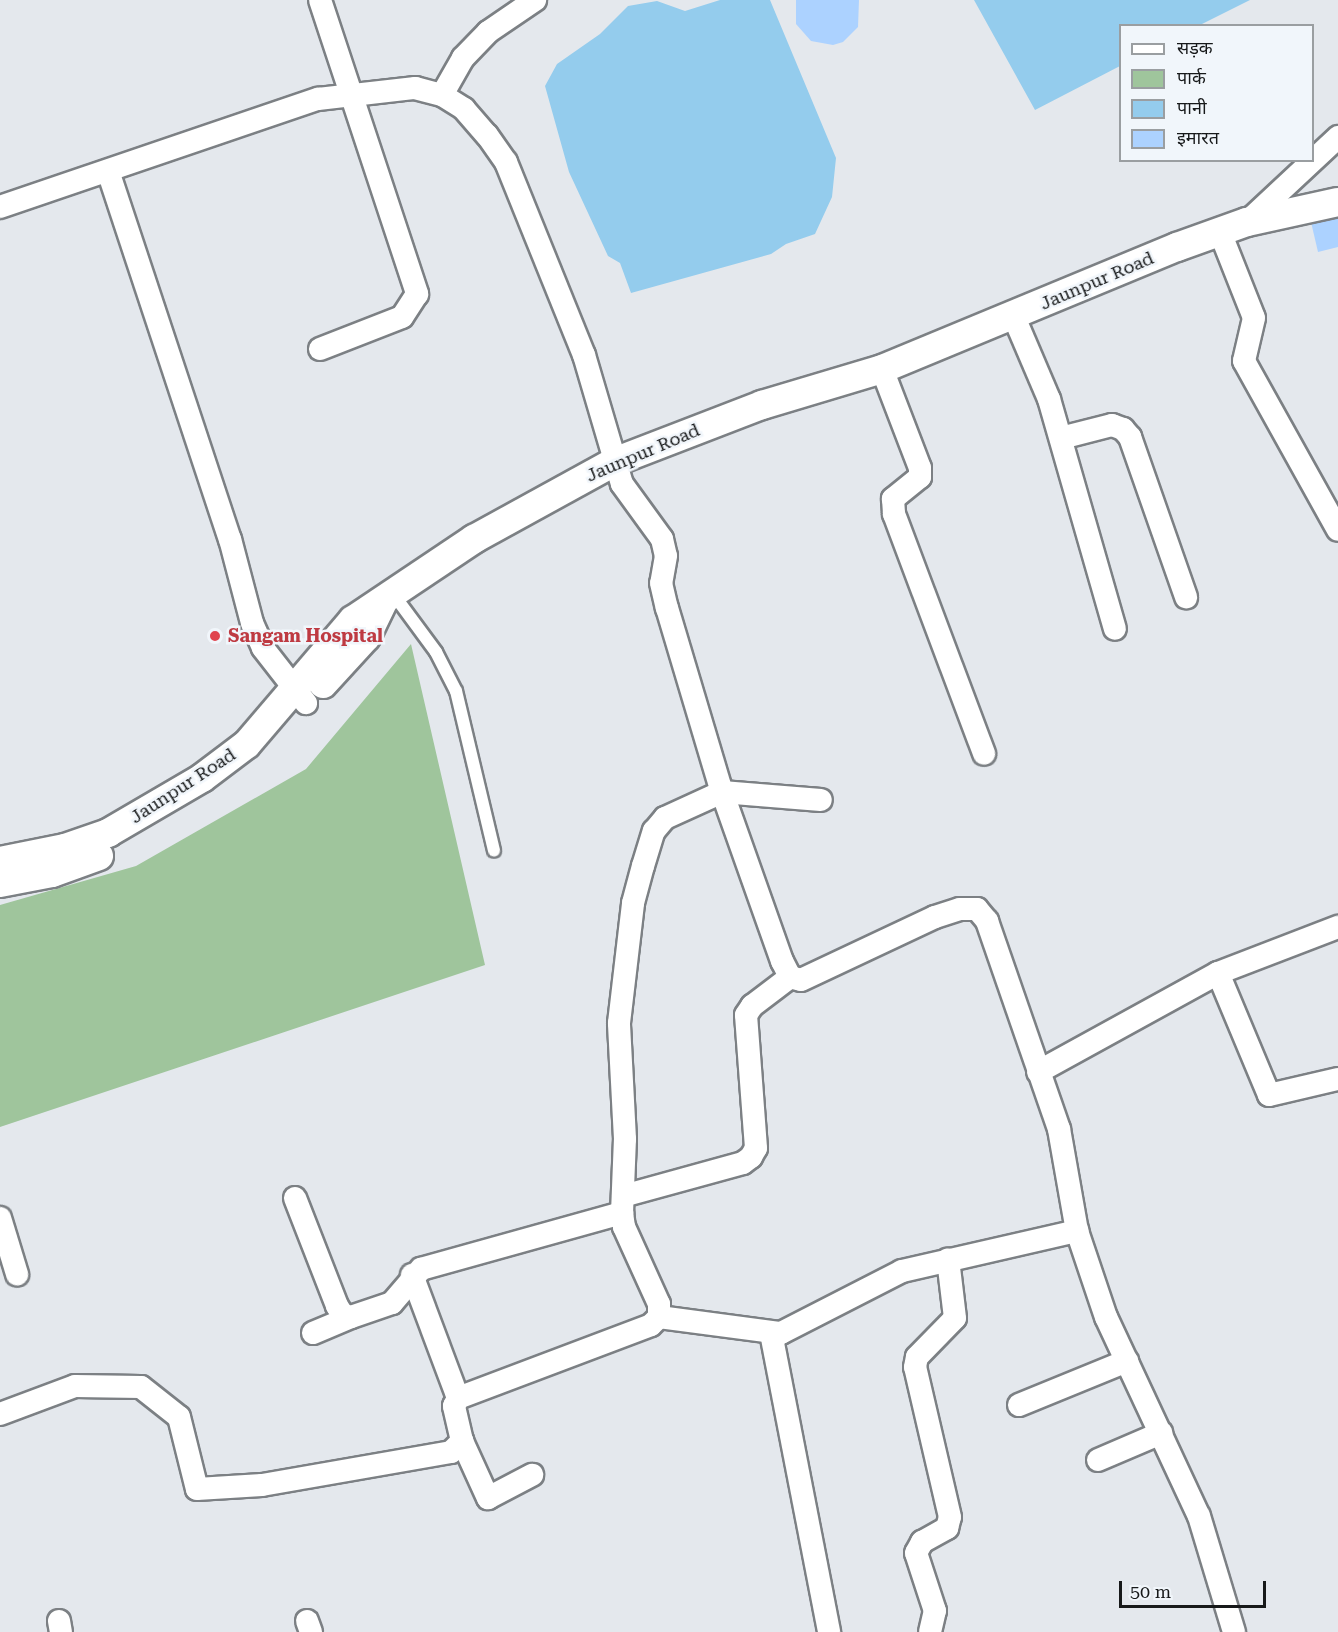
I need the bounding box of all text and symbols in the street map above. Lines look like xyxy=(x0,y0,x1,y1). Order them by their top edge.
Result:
legend xyxy=(1119,24,1314,162)
text: सड़क xyxy=(1177,37,1213,58)
text: पार्क xyxy=(1177,67,1206,88)
text: पानी xyxy=(1177,97,1207,118)
text: इमारत xyxy=(1177,127,1219,148)
street label: Jaunpur Road xyxy=(1037,247,1157,315)
street label: Jaunpur Road xyxy=(583,419,703,487)
place label: Sangam Hospital xyxy=(228,625,383,647)
marker: Sangam Hospital xyxy=(206,627,224,645)
street label: Jaunpur Road xyxy=(126,744,240,828)
scale bar xyxy=(1122,1569,1269,1607)
text: 50 m xyxy=(1130,1581,1171,1602)

